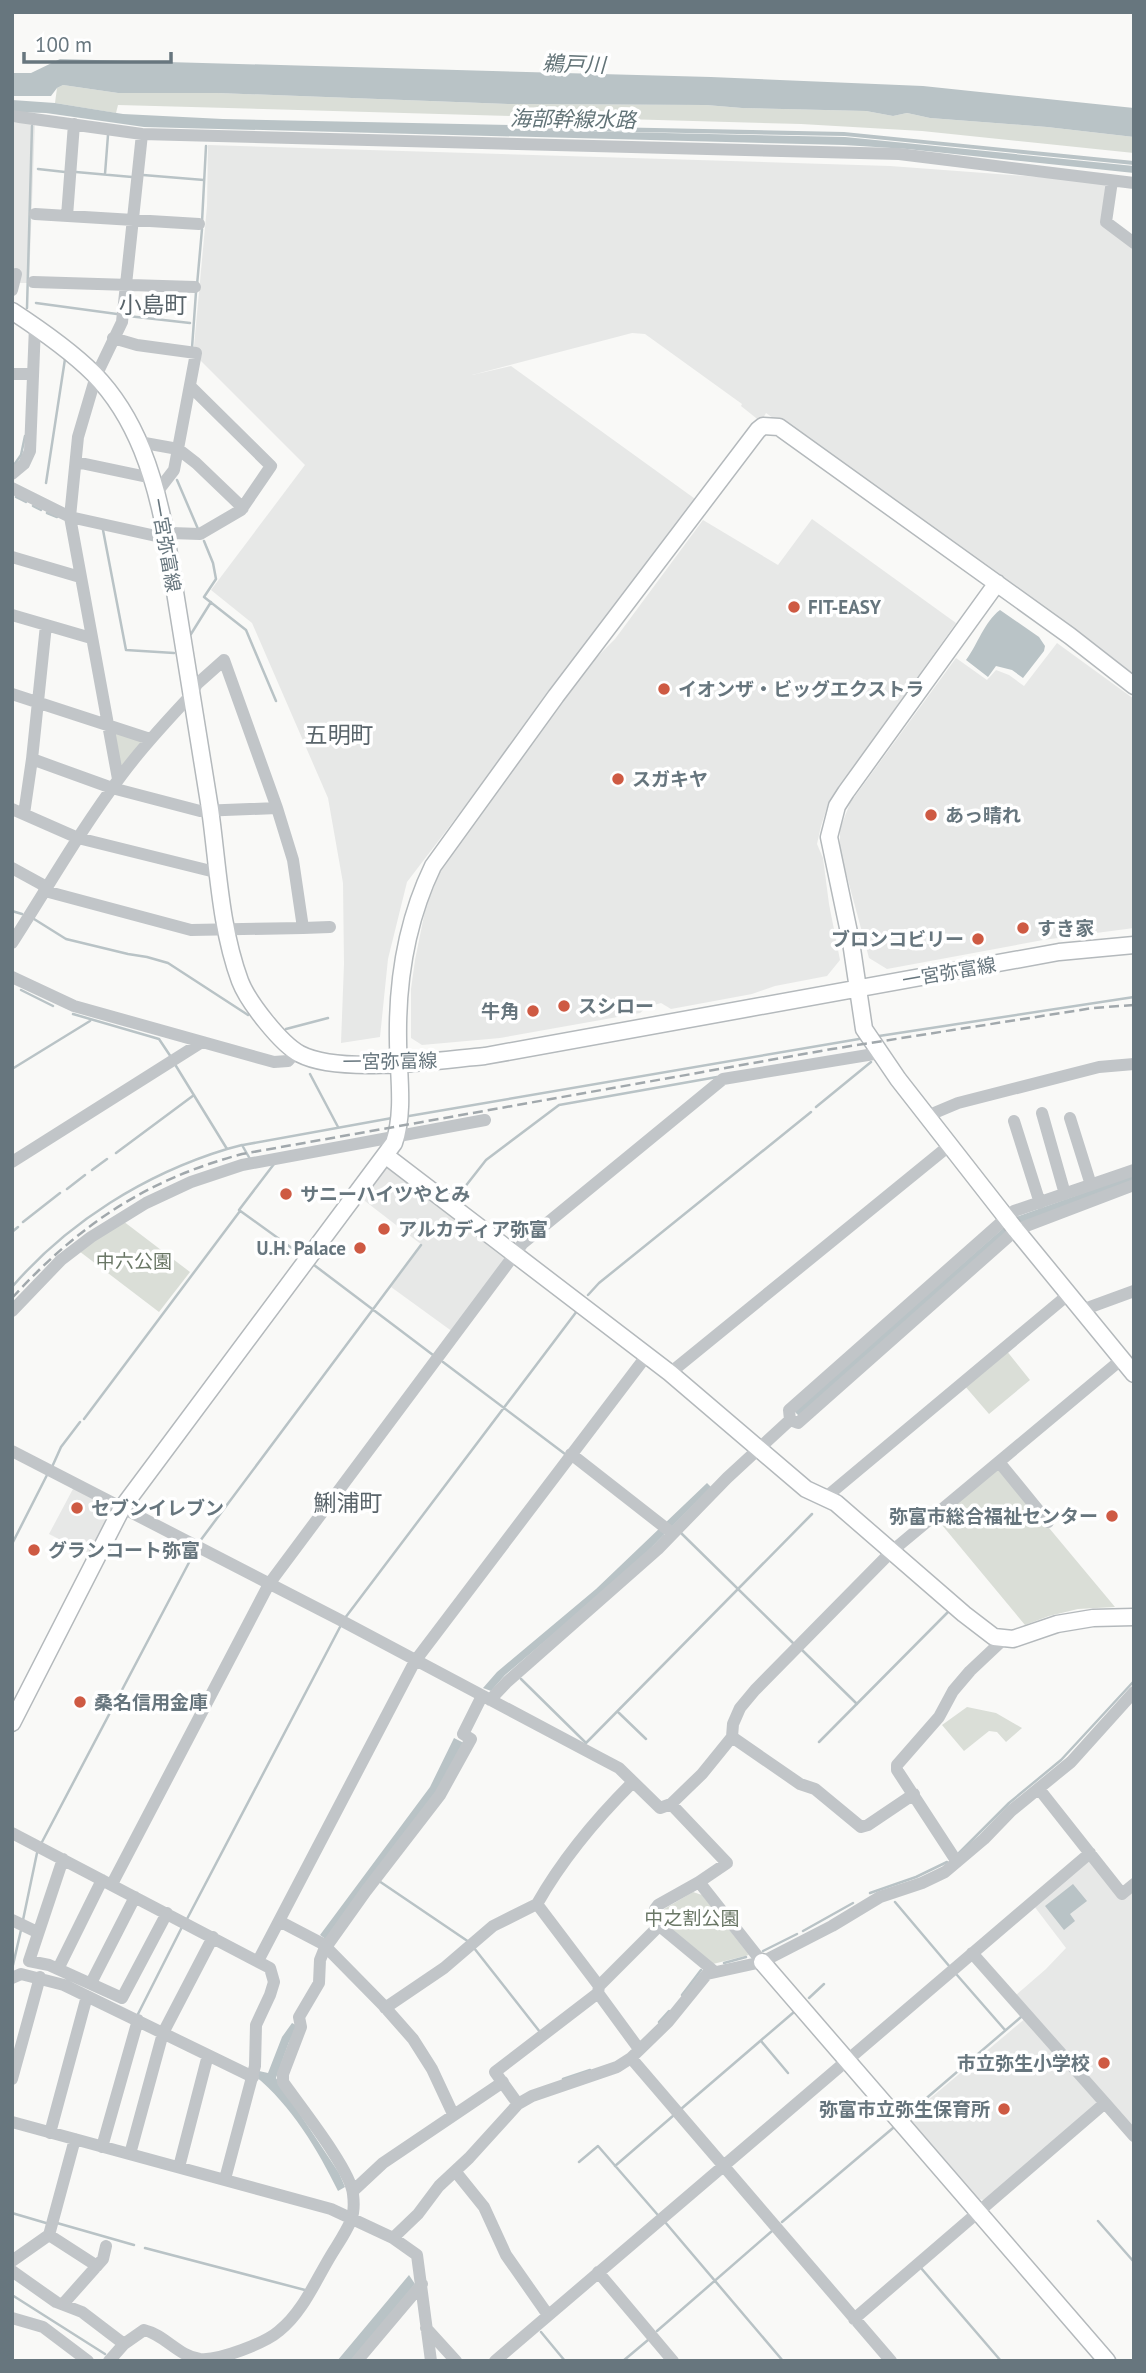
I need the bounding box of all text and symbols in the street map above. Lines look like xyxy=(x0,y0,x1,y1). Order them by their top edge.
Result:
scale bar xyxy=(24,21,172,65)
text: 100 m xyxy=(35,31,92,58)
water label: 鵜戸川 xyxy=(542,49,608,79)
water label: 海部幹線水路 xyxy=(510,104,638,134)
district label: 小島町 xyxy=(119,290,188,319)
street label: 一宮弥富線 xyxy=(146,496,186,594)
place label: FIT-EASY xyxy=(808,595,882,619)
marker: FIT-EASY xyxy=(786,599,802,615)
place label: イオンザ・ビッグエクストラ xyxy=(678,677,924,701)
marker: イオンザ・ビッグエクストラ xyxy=(656,681,672,697)
district label: 五明町 xyxy=(305,720,374,749)
place label: スガキヤ xyxy=(632,767,708,791)
marker: スガキヤ xyxy=(610,771,626,787)
place label: あっ晴れ xyxy=(945,803,1021,827)
marker: あっ晴れ xyxy=(923,807,939,823)
place label: すき家 xyxy=(1037,916,1094,940)
marker: すき家 xyxy=(1015,920,1031,936)
place label: ブロンコビリー xyxy=(831,927,964,951)
marker: ブロンコビリー xyxy=(970,931,986,947)
street label: 一宮弥富線 xyxy=(900,952,998,992)
place label: スシロー xyxy=(578,994,654,1018)
marker: スシロー xyxy=(556,998,572,1014)
place label: 牛角 xyxy=(481,999,519,1023)
marker: 牛角 xyxy=(525,1003,541,1019)
street label: 一宮弥富線 xyxy=(342,1048,438,1074)
place label: サニーハイツやとみ xyxy=(300,1182,470,1206)
marker: サニーハイツやとみ xyxy=(278,1186,294,1202)
place label: アルカディア弥富 xyxy=(398,1217,548,1241)
marker: アルカディア弥富 xyxy=(376,1221,392,1237)
place label: U.H. Palace xyxy=(257,1236,346,1260)
marker: U.H. Palace xyxy=(352,1240,368,1256)
park label: 中六公園 xyxy=(96,1249,172,1273)
district label: 鯏浦町 xyxy=(314,1488,383,1517)
place label: セブンイレブン xyxy=(91,1496,224,1520)
marker: セブンイレブン xyxy=(69,1500,85,1516)
place label: 弥富市総合福祉センター xyxy=(889,1504,1098,1528)
marker: 弥富市総合福祉センター xyxy=(1104,1508,1120,1524)
place label: グランコート弥富 xyxy=(48,1538,200,1562)
marker: グランコート弥富 xyxy=(26,1542,42,1558)
place label: 桑名信用金庫 xyxy=(94,1690,208,1714)
marker: 桑名信用金庫 xyxy=(72,1694,88,1710)
park label: 中之割公園 xyxy=(644,1906,740,1930)
place label: 市立弥生小学校 xyxy=(957,2051,1090,2075)
marker: 市立弥生小学校 xyxy=(1096,2055,1112,2071)
place label: 弥富市立弥生保育所 xyxy=(819,2097,990,2121)
marker: 弥富市立弥生保育所 xyxy=(996,2101,1012,2117)

